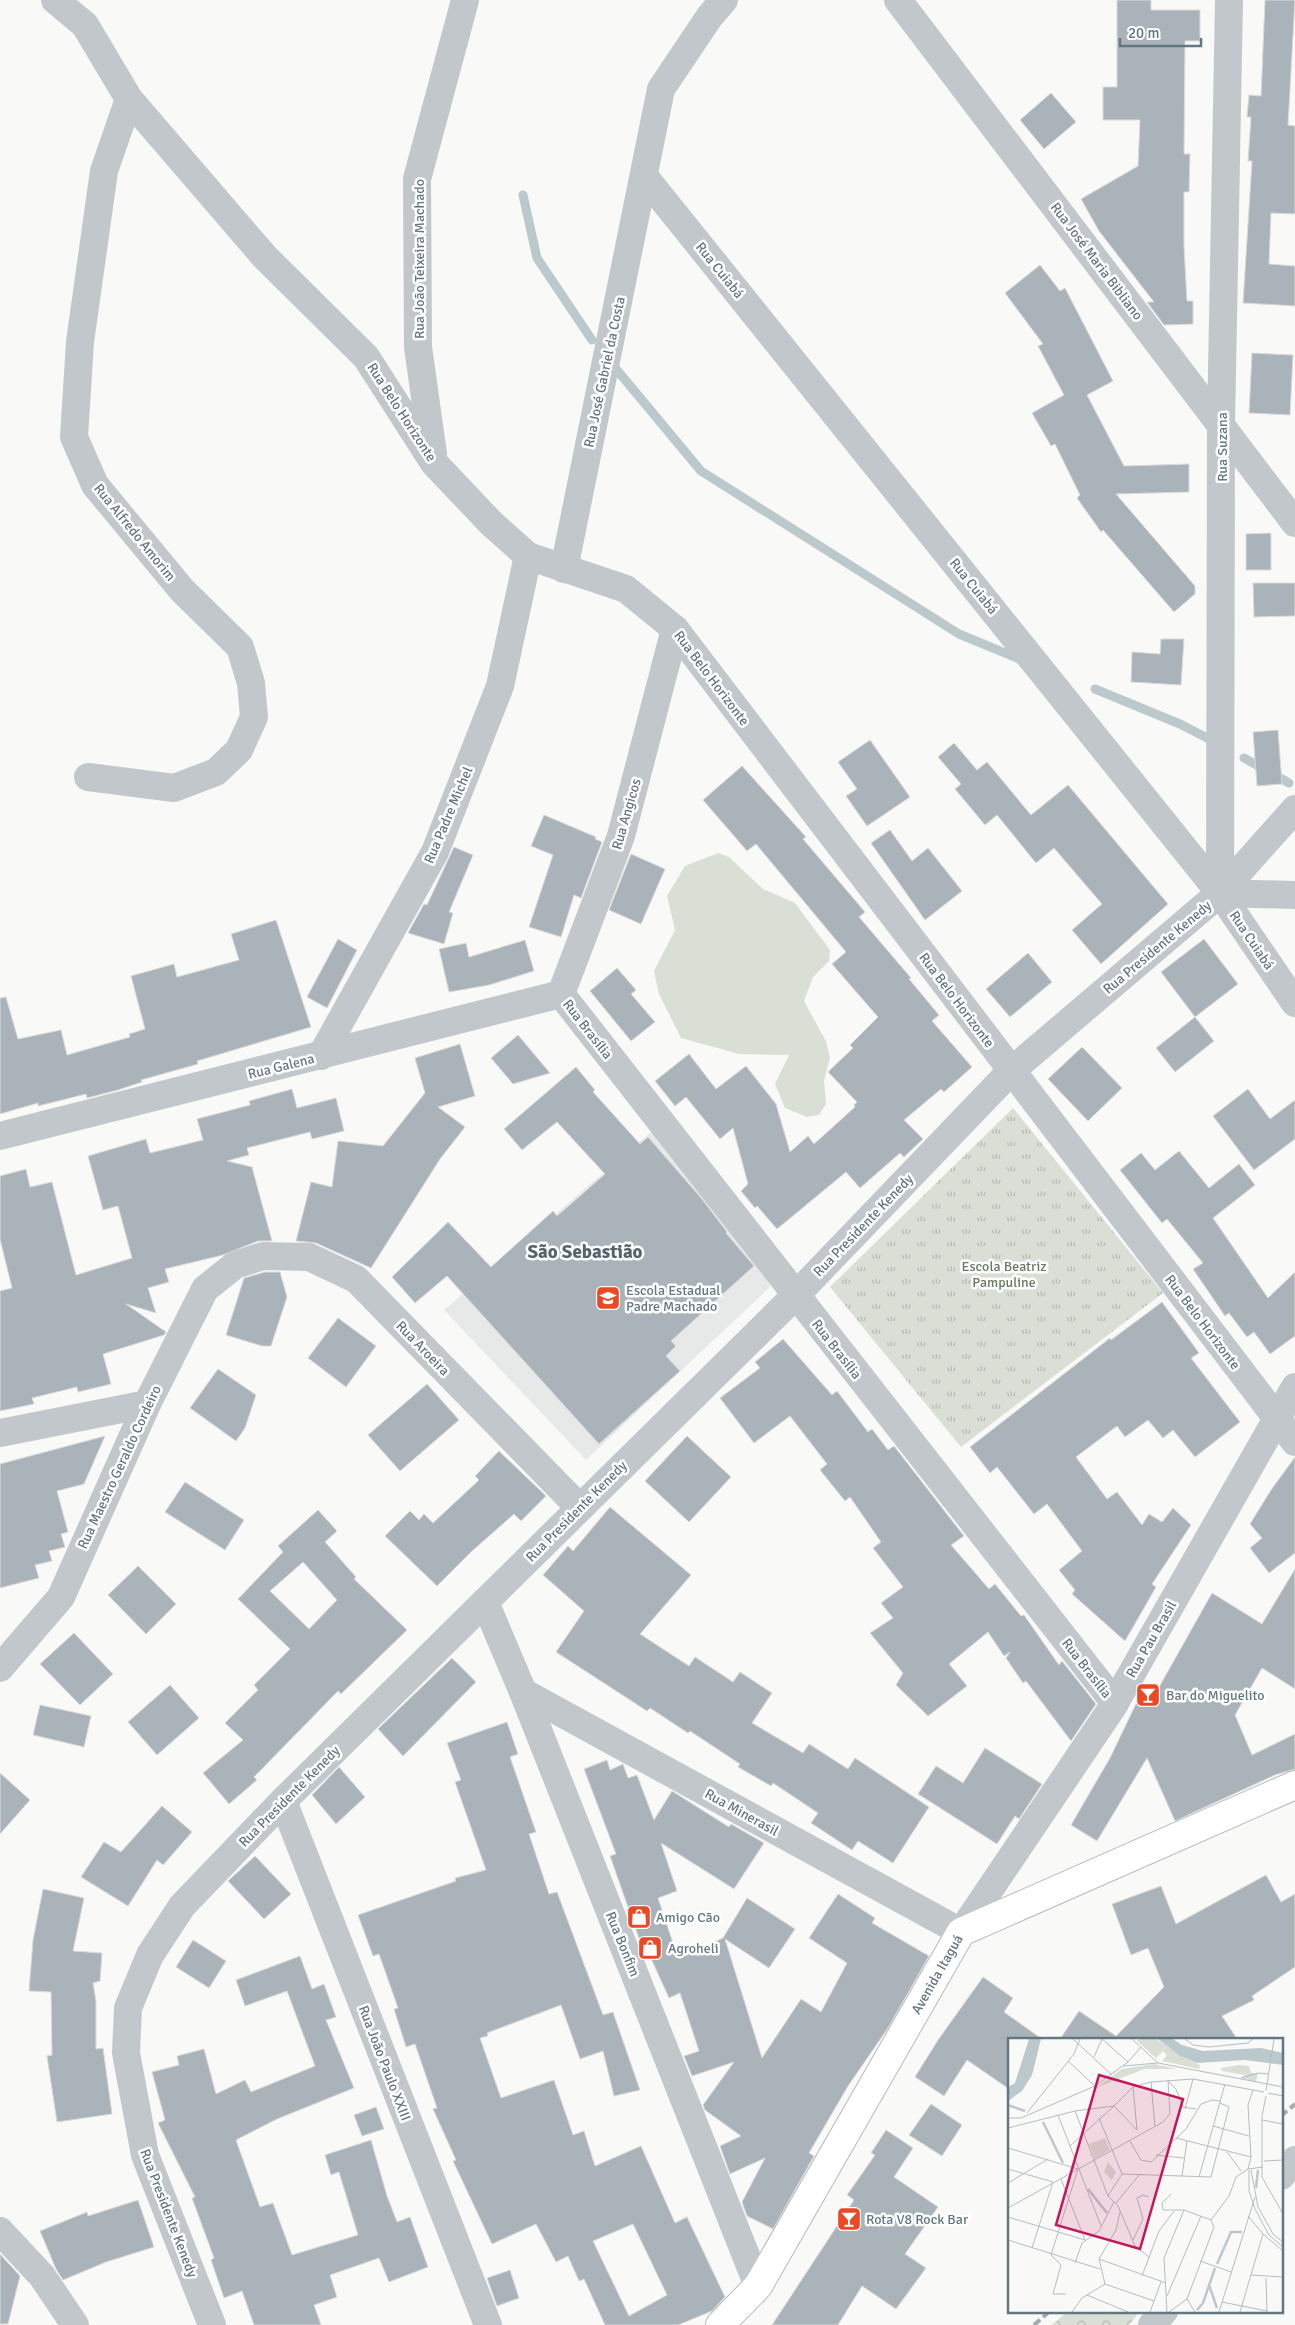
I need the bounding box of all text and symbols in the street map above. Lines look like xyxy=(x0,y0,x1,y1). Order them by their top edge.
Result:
scale bar xyxy=(1120,15,1201,47)
text: 20 m xyxy=(1128,24,1159,42)
street label: Rua João Teixeira Machado xyxy=(411,179,428,339)
street label: Rua José Maria Bibliano xyxy=(1047,199,1146,324)
street label: Rua Cuiabá xyxy=(692,239,747,302)
street label: Rua José Gabriel da Costa xyxy=(580,295,629,449)
street label: Rua Belo Horizonte xyxy=(363,360,440,465)
street label: Rua Suzana xyxy=(1214,412,1231,482)
street label: Rua Alfredo Amorim xyxy=(90,480,179,584)
street label: Rua Cuiabá xyxy=(946,555,1001,618)
street label: Rua Belo Horizonte xyxy=(670,628,753,729)
street label: Rua Padre Michel xyxy=(420,764,476,866)
street label: Rua Angicos xyxy=(608,777,645,852)
street label: Rua Presidente Kenedy xyxy=(1100,897,1215,998)
street label: Rua Cuiabá xyxy=(1226,908,1277,973)
street label: Rua Belo Horizonte xyxy=(915,950,998,1051)
street label: Rua Brasília xyxy=(559,996,616,1063)
street label: Rua Galena xyxy=(246,1050,316,1083)
street label: Rua Presidente Kenedy xyxy=(810,1170,917,1280)
district label: São Sebastião xyxy=(527,1240,643,1264)
park label: Escola Beatriz Pampuline xyxy=(962,1258,1046,1291)
street label: Rua Belo Horizonte xyxy=(1161,1272,1244,1373)
place label: Escola Estadual Padre Machado xyxy=(626,1282,720,1315)
school or university icon: Escola Estadual Padre Machado xyxy=(595,1285,621,1311)
street label: Rua Brasília xyxy=(808,1316,865,1383)
street label: Rua Aroeira xyxy=(392,1317,453,1379)
street label: Rua Maestro Geraldo Cordeiro xyxy=(74,1383,165,1552)
street label: Rua Presidente Kenedy xyxy=(522,1457,631,1566)
street label: Rua Pau Brasil xyxy=(1123,1598,1180,1681)
street label: Rua Brasília xyxy=(1058,1635,1115,1702)
bar icon: Bar do Miguelito xyxy=(1135,1682,1161,1708)
place label: Bar do Miguelito xyxy=(1166,1687,1265,1704)
street label: Rua Presidente Kenedy xyxy=(235,1742,344,1851)
street label: Rua Minerasil xyxy=(702,1785,782,1840)
shop icon: Amigo Cão xyxy=(626,1904,652,1930)
street label: Rua Bonfim xyxy=(602,1909,643,1979)
place label: Amigo Cão xyxy=(656,1909,720,1926)
street label: Avenida Itaguá xyxy=(908,1932,967,2017)
shop icon: Agroheli xyxy=(637,1935,663,1961)
place label: Agroheli xyxy=(668,1940,719,1957)
street label: Rua João Paulo XXIII xyxy=(355,2003,414,2123)
inset map xyxy=(1008,2038,1282,2312)
street label: Rua Presidente Kenedy xyxy=(136,2147,201,2280)
bar icon: Rota V8 Rock Bar xyxy=(836,2206,862,2232)
place label: Rota V8 Rock Bar xyxy=(866,2211,969,2228)

